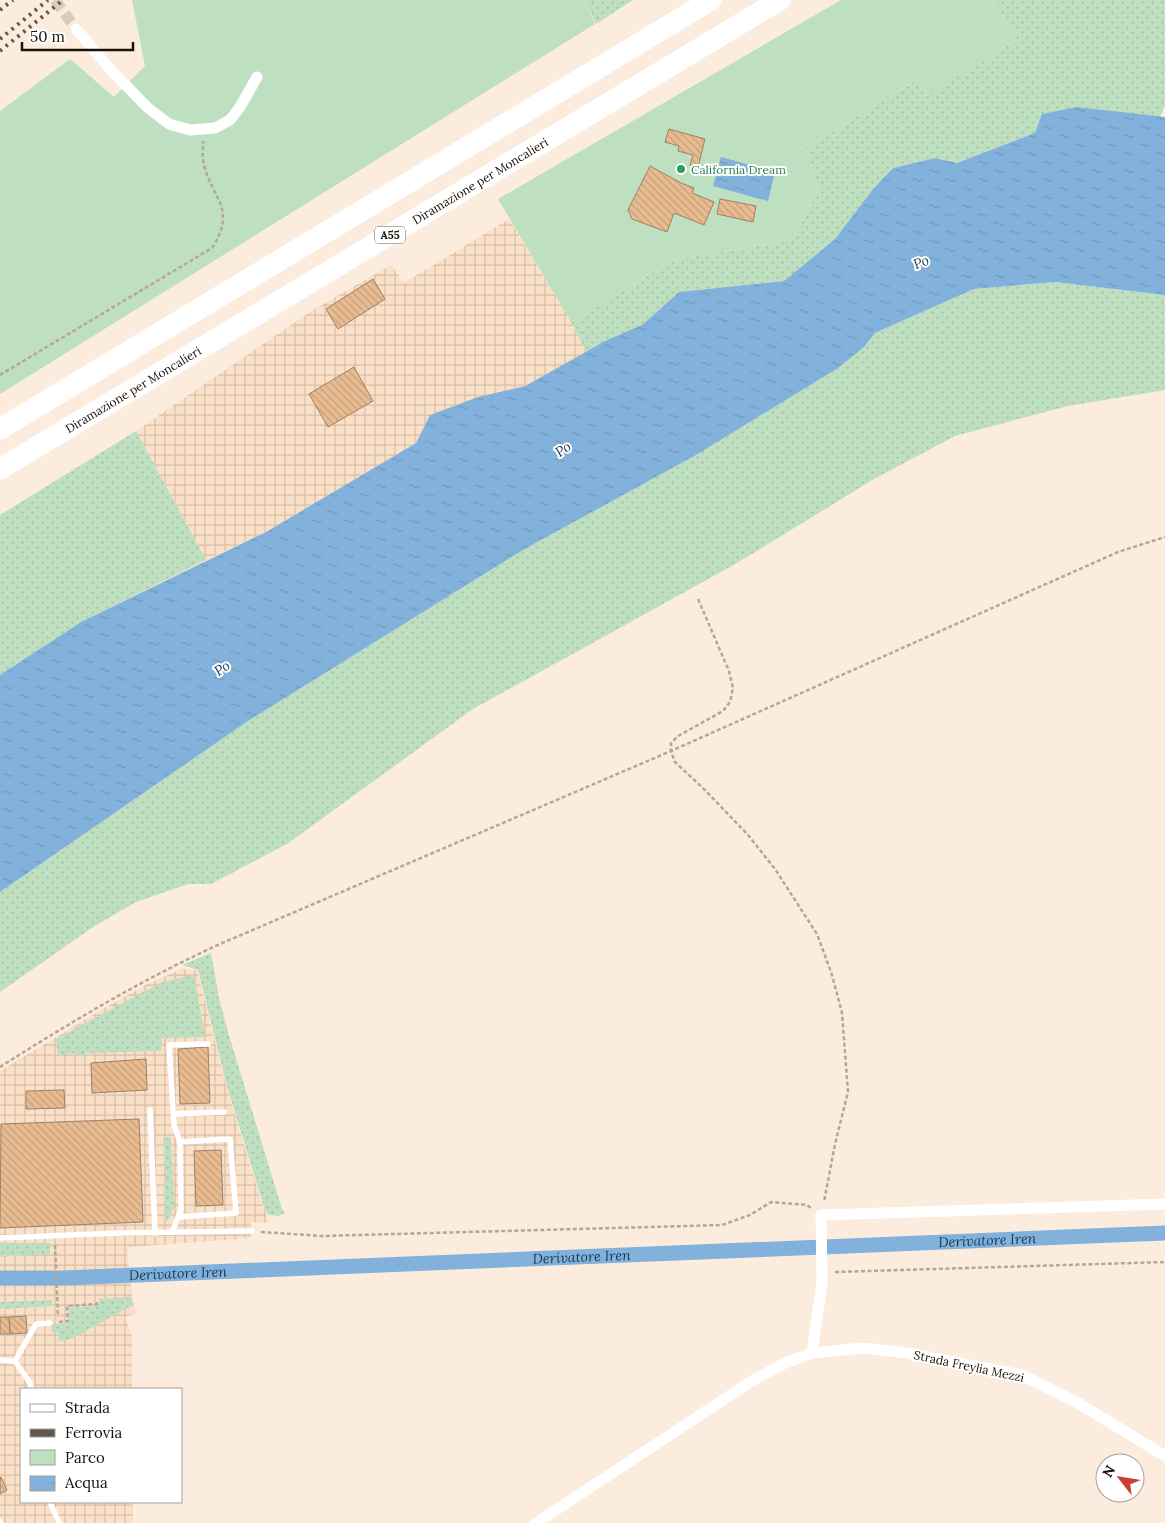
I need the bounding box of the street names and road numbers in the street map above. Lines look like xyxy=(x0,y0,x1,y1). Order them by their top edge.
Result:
street label: Diramazione per Moncalieri xyxy=(409,134,551,227)
road number: A55 xyxy=(375,226,405,244)
street label: Diramazione per Moncalieri xyxy=(62,343,203,436)
street label: Strada Freylia Mezzi xyxy=(912,1347,1026,1385)

